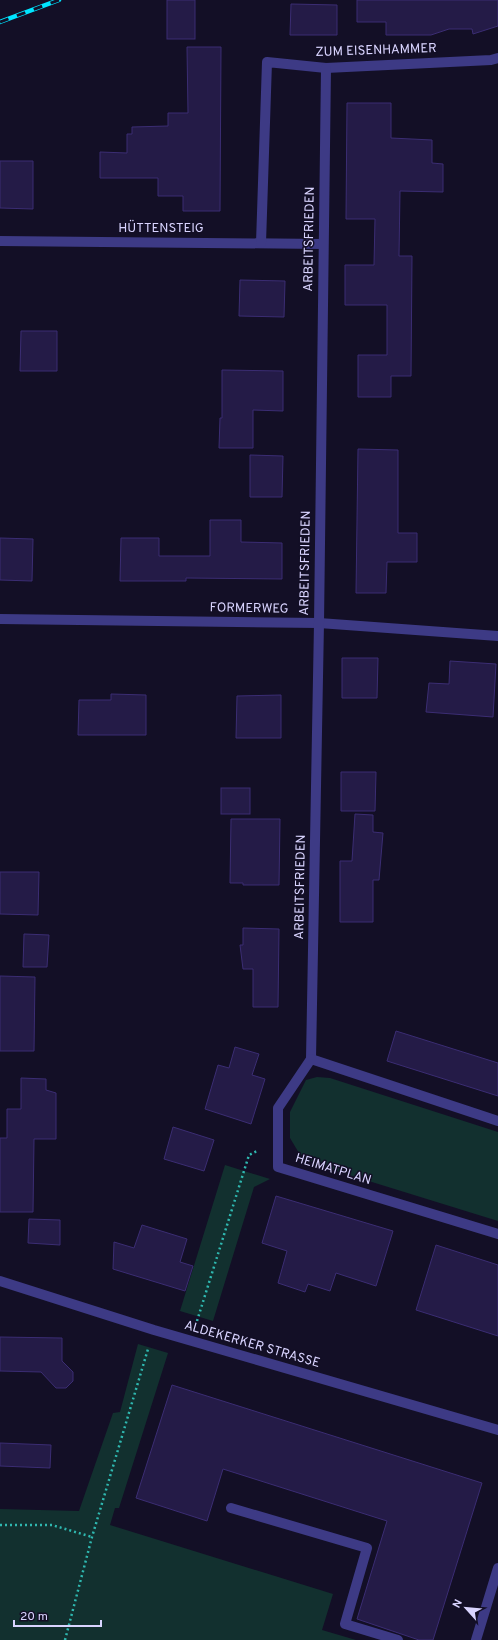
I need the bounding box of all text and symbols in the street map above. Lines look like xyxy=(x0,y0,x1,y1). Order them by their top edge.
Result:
street label: ZUM EISENHAMMER xyxy=(315,41,437,61)
street label: ARBEITSFRIEDEN xyxy=(301,186,319,292)
street label: HÜTTENSTEIG xyxy=(118,219,204,237)
street label: ARBEITSFRIEDEN xyxy=(297,510,315,616)
street label: FORMERWEG xyxy=(209,600,289,618)
street label: ARBEITSFRIEDEN xyxy=(292,834,310,940)
street label: HEIMATPLAN xyxy=(293,1151,373,1189)
street label: ALDEKERKER STRASSE xyxy=(182,1318,322,1372)
north arrow xyxy=(446,1588,486,1628)
text: N xyxy=(450,1597,466,1611)
scale bar xyxy=(14,1602,101,1628)
text: 20 m xyxy=(20,1609,48,1625)

